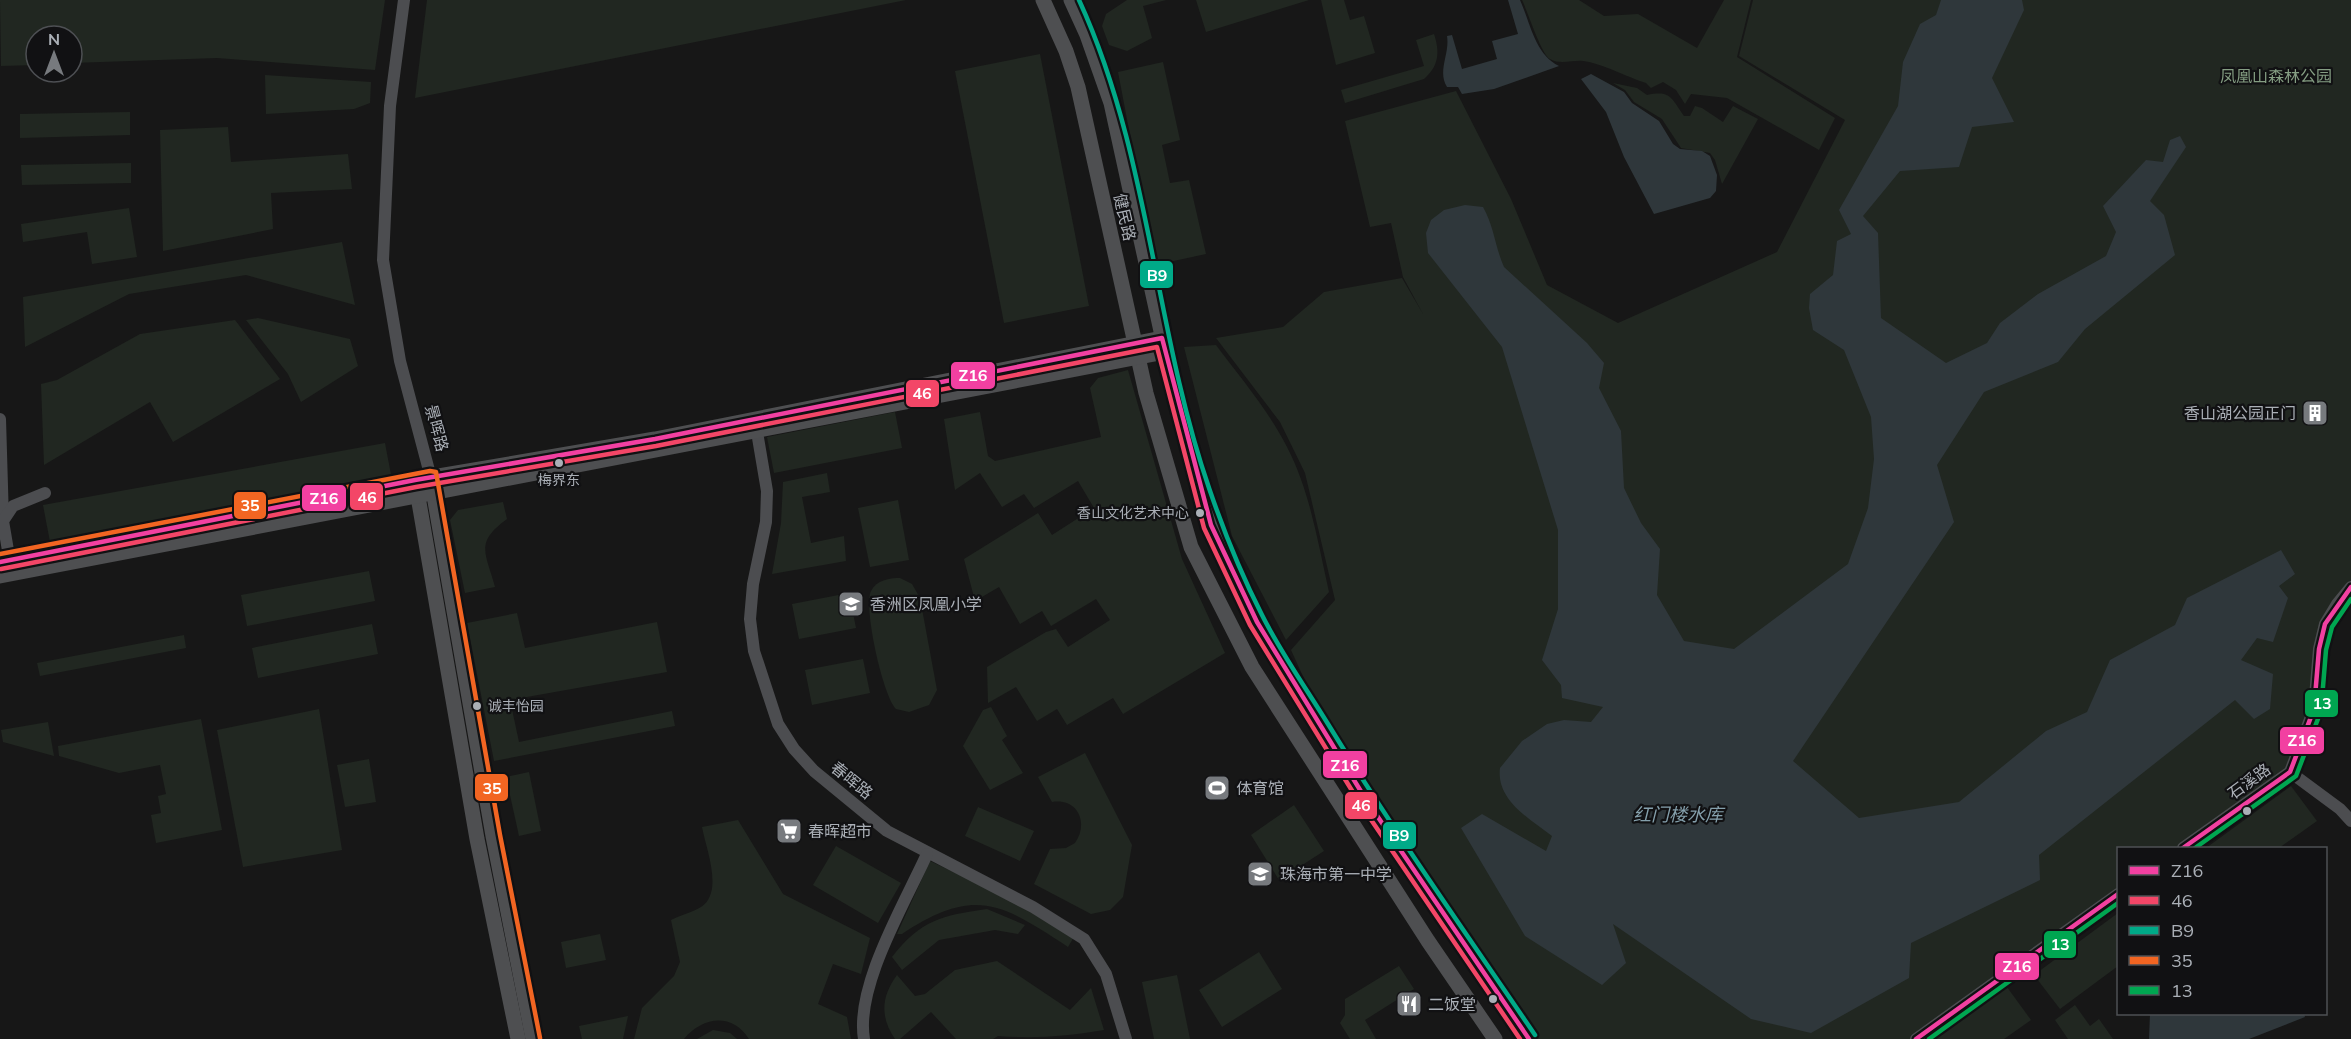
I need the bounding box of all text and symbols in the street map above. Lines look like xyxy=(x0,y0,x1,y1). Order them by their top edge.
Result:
north arrow xyxy=(24,24,84,84)
text: N xyxy=(48,29,60,49)
park label: 凤凰山森林公园 xyxy=(2220,66,2332,86)
street label: 健民路 xyxy=(1110,191,1140,243)
line badge: B9 xyxy=(1139,260,1174,289)
text: B9 xyxy=(1147,265,1167,285)
line badge: Z16 xyxy=(950,361,996,390)
text: Z16 xyxy=(959,365,988,385)
line badge: 46 xyxy=(905,379,940,408)
text: 46 xyxy=(912,383,932,403)
building icon: 香山湖公园正门 xyxy=(2300,398,2330,428)
street label: 景晖路 xyxy=(421,402,453,454)
place label: 香山湖公园正门 xyxy=(2184,403,2296,423)
marker: 梅界东 xyxy=(553,457,565,469)
place label: 梅界东 xyxy=(538,471,580,489)
line badge: 46 xyxy=(349,482,384,511)
line badge: Z16 xyxy=(301,484,347,512)
text: 46 xyxy=(357,487,377,507)
text: Z16 xyxy=(310,488,339,508)
line badge: 35 xyxy=(233,491,267,520)
text: 35 xyxy=(240,495,260,515)
place label: 香山文化艺术中心 xyxy=(1077,504,1189,522)
marker: 香山文化艺术中心 xyxy=(1194,507,1206,519)
school or university icon: 香洲区凤凰小学 xyxy=(836,589,866,619)
place label: 香洲区凤凰小学 xyxy=(870,594,982,614)
line badge: 13 xyxy=(2304,689,2339,718)
text: 13 xyxy=(2312,693,2332,713)
place label: 诚丰怡园 xyxy=(488,697,544,715)
marker: 诚丰怡园 xyxy=(471,700,483,712)
line badge: Z16 xyxy=(2279,726,2325,755)
text: Z16 xyxy=(2288,730,2317,750)
line badge: Z16 xyxy=(1322,750,1368,779)
text: Z16 xyxy=(1331,755,1360,775)
street label: 春晖路 xyxy=(827,757,877,803)
street label: 石溪路 xyxy=(2224,759,2274,803)
line badge: 35 xyxy=(474,773,509,802)
sports icon: 体育馆 xyxy=(1202,773,1232,803)
text: 35 xyxy=(482,778,502,798)
place label: 体育馆 xyxy=(1236,778,1284,798)
line badge: 46 xyxy=(1344,791,1378,820)
text: 46 xyxy=(1351,795,1371,815)
water label: 红门楼水库 xyxy=(1633,803,1726,826)
unlabelled marker xyxy=(2241,805,2253,817)
supermarket icon: 春晖超市 xyxy=(774,816,804,846)
place label: 春晖超市 xyxy=(808,821,872,841)
line badge: B9 xyxy=(1382,821,1417,850)
text: B9 xyxy=(1389,825,1409,845)
legend xyxy=(2117,847,2327,1015)
school or university icon: 珠海市第一中学 xyxy=(1245,859,1275,889)
text: Z16 xyxy=(2171,859,2203,882)
place label: 珠海市第一中学 xyxy=(1280,864,1392,884)
text: 46 xyxy=(2171,889,2193,912)
text: B9 xyxy=(2171,919,2194,942)
line badge: 13 xyxy=(2043,930,2077,959)
text: 13 xyxy=(2050,934,2070,954)
text: 35 xyxy=(2171,949,2193,972)
line badge: Z16 xyxy=(1994,952,2040,981)
text: Z16 xyxy=(2003,956,2032,976)
text: 13 xyxy=(2171,979,2193,1002)
restaurant icon: 二饭堂 xyxy=(1394,989,1424,1019)
unlabelled marker xyxy=(1487,993,1499,1005)
place label: 二饭堂 xyxy=(1428,994,1476,1014)

